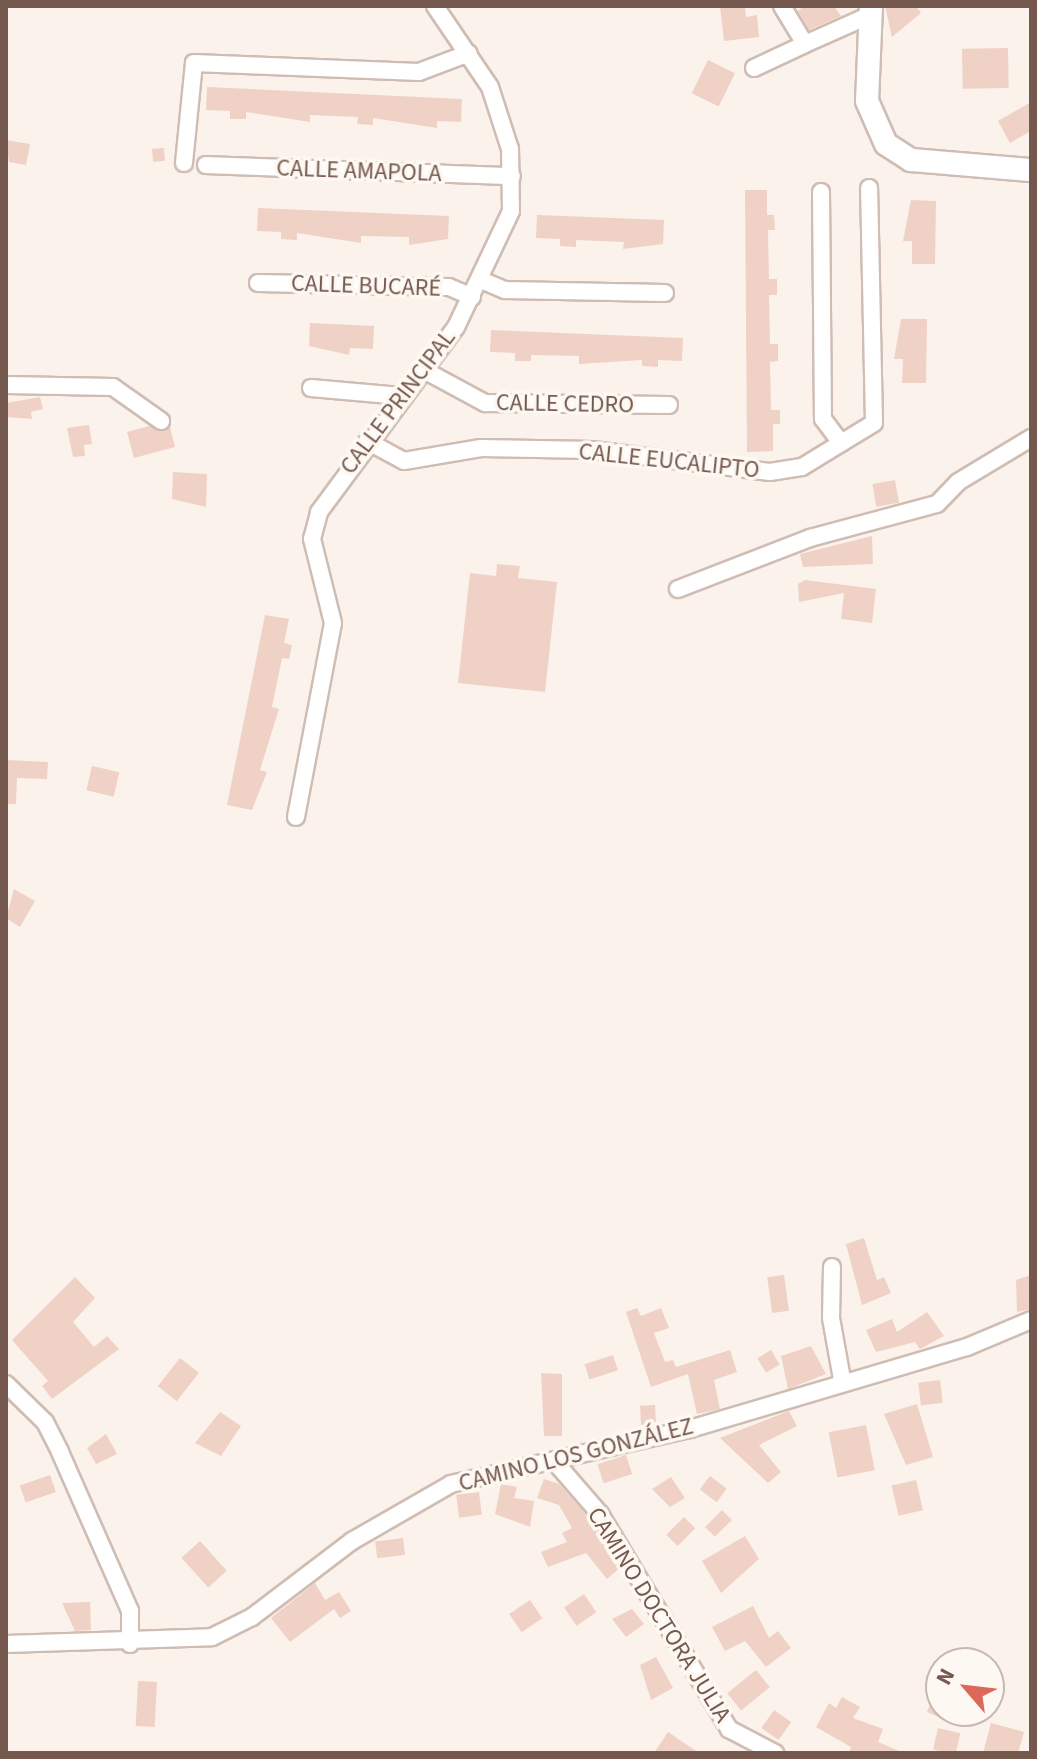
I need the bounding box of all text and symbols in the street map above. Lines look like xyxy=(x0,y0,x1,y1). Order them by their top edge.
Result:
street label: CALLE AMAPOLA xyxy=(276,154,442,188)
street label: CALLE BUCARÉ xyxy=(290,269,442,303)
street label: CALLE PRINCIPAL xyxy=(334,324,462,480)
street label: CALLE CEDRO xyxy=(496,388,634,420)
street label: CALLE EUCALIPTO xyxy=(577,437,761,485)
street label: CAMINO LOS GONZÁLEZ xyxy=(456,1412,696,1498)
street label: CAMINO DOCTORA JULIA xyxy=(581,1502,737,1728)
north arrow xyxy=(925,1647,1005,1727)
text: N xyxy=(928,1663,963,1691)

